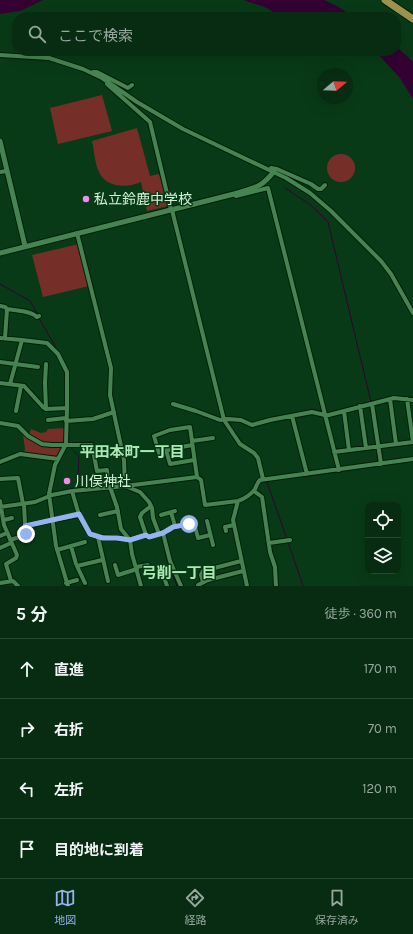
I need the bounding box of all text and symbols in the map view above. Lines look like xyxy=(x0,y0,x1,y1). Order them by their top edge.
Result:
search box xyxy=(12,12,401,56)
icon: search xyxy=(26,23,48,45)
text: ここで検索 xyxy=(58,27,133,45)
north arrow xyxy=(317,68,353,104)
place label: 私立鈴鹿中学校 xyxy=(94,191,192,208)
marker: 私立鈴鹿中学校 xyxy=(81,194,91,204)
district label: 平田本町一丁目 xyxy=(79,443,185,461)
place label: 川俣神社 xyxy=(75,473,131,490)
marker: 川俣神社 xyxy=(62,476,72,486)
map controls xyxy=(365,502,401,574)
button: locate xyxy=(365,502,401,538)
route start xyxy=(180,515,198,533)
route end xyxy=(17,525,35,543)
button: layers xyxy=(365,538,401,574)
district label: 弓削一丁目 xyxy=(141,564,217,582)
text: 5 分 xyxy=(16,604,47,624)
text: 徒歩 · 360 m xyxy=(324,606,397,621)
icon: ahead xyxy=(16,658,38,680)
text: 直進 xyxy=(54,661,84,679)
text: 170 m xyxy=(364,661,397,676)
icon: right xyxy=(16,718,38,740)
text: 右折 xyxy=(54,721,84,739)
text: 70 m xyxy=(368,721,397,736)
icon: left xyxy=(16,778,38,800)
text: 左折 xyxy=(54,781,84,799)
text: 120 m xyxy=(362,781,397,796)
icon: arrive xyxy=(16,838,38,860)
text: 目的地に到着 xyxy=(54,841,144,859)
tab: 地図 xyxy=(54,887,76,927)
tab: 経路 xyxy=(184,887,206,927)
tab: 保存済み xyxy=(315,887,359,927)

